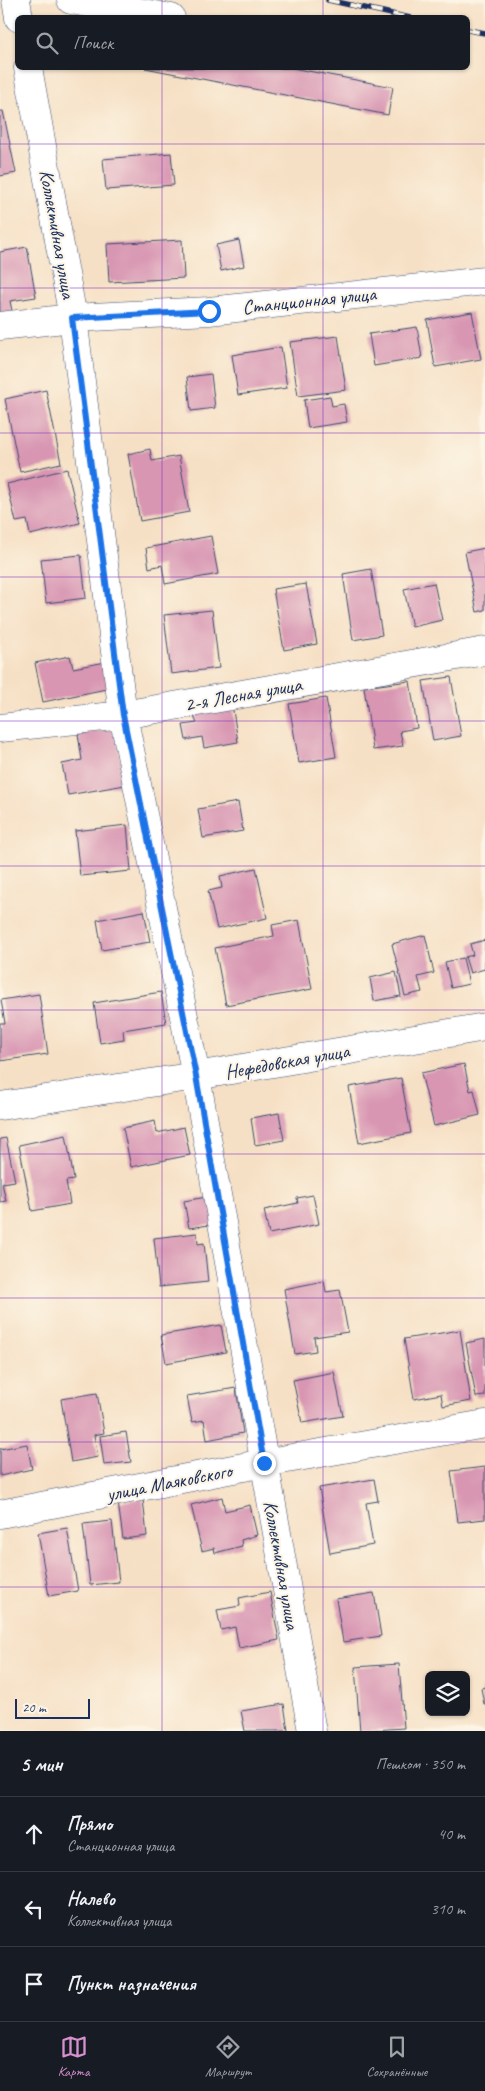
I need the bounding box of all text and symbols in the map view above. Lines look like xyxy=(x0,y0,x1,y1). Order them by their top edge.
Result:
search box xyxy=(15,15,470,70)
icon: search xyxy=(33,29,61,57)
text: Поиск xyxy=(73,31,113,55)
street label: Коллективная улица xyxy=(34,168,81,302)
street label: Станционная улица xyxy=(241,281,379,320)
route start xyxy=(198,300,221,323)
street label: 2-я Лесная улица xyxy=(182,672,305,717)
street label: Нефедовская улица xyxy=(223,1038,353,1085)
route end xyxy=(253,1452,276,1475)
street label: улица Маяковского xyxy=(103,1458,236,1507)
street label: Коллективная улица xyxy=(258,1499,305,1633)
map controls xyxy=(425,1671,470,1716)
button: layers xyxy=(425,1671,470,1716)
scale bar xyxy=(15,1696,90,1719)
text: 20 m xyxy=(22,1699,46,1716)
text: 5 мин xyxy=(20,1751,62,1777)
text: Пешком · 350 m xyxy=(376,1754,465,1774)
text: Прямо xyxy=(67,1812,112,1836)
icon: ahead xyxy=(20,1820,48,1848)
text: 40 m xyxy=(438,1824,465,1844)
text: Станционная улица xyxy=(67,1836,174,1856)
text: Налево xyxy=(67,1887,115,1911)
icon: left xyxy=(20,1895,48,1923)
text: 310 m xyxy=(431,1899,465,1919)
text: Коллективная улица xyxy=(67,1911,171,1931)
icon: arrive xyxy=(20,1970,48,1998)
text: Пункт назначения xyxy=(67,1972,196,1996)
tab: Карта xyxy=(58,2033,90,2080)
tab: Маршрут xyxy=(205,2033,251,2080)
tab: Сохранённые xyxy=(367,2033,427,2080)

